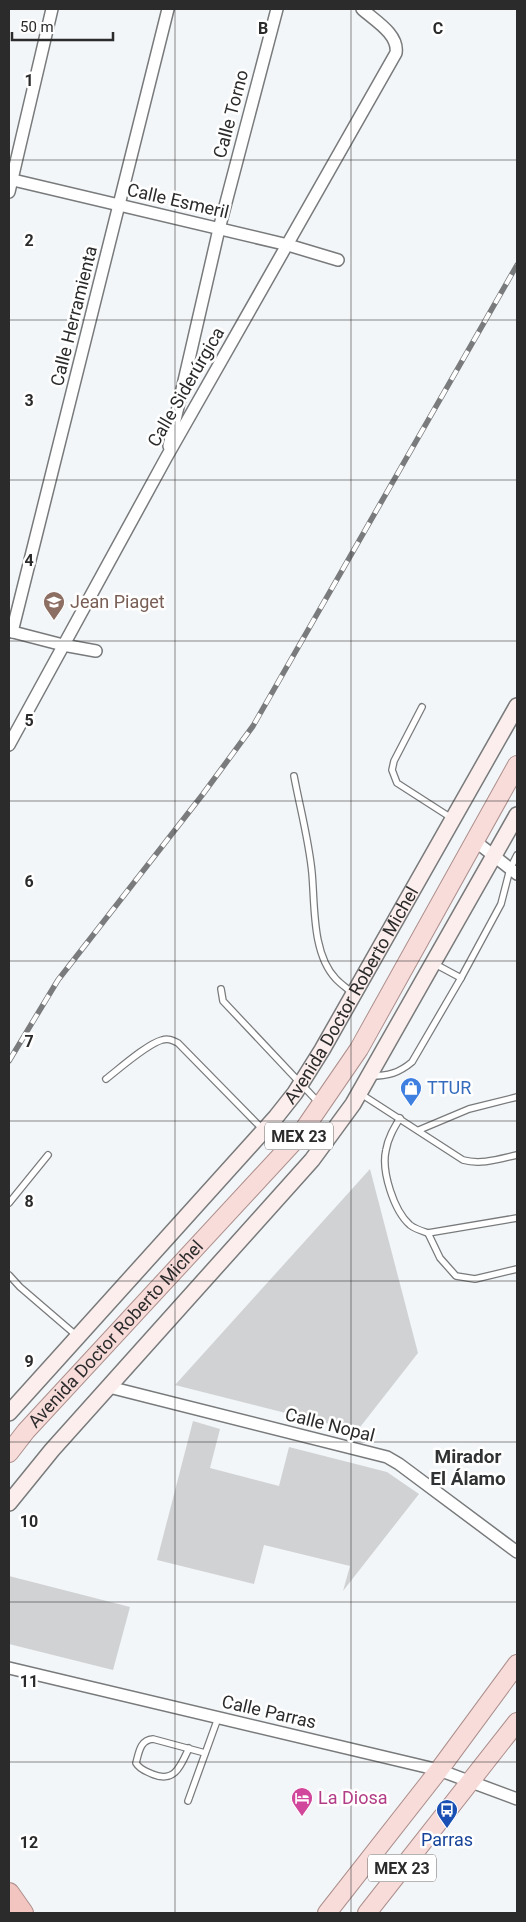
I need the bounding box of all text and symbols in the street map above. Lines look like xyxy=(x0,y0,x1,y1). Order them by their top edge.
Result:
scale bar xyxy=(12,10,114,42)
text: 50 m xyxy=(20,18,54,36)
text: B xyxy=(258,19,268,38)
text: C xyxy=(433,19,443,38)
street label: Calle Torno xyxy=(209,68,252,160)
text: 1 xyxy=(24,71,34,90)
street label: Calle Esmeril xyxy=(125,179,231,222)
text: 2 xyxy=(24,231,34,250)
street label: Calle Herramienta xyxy=(46,244,101,388)
street label: Calle Siderúrgica xyxy=(143,323,228,450)
text: 3 xyxy=(24,391,34,410)
text: 4 xyxy=(24,551,34,570)
school or university icon: Jean Piaget xyxy=(42,590,66,621)
place label: Jean Piaget xyxy=(70,591,165,612)
text: 5 xyxy=(24,711,34,730)
text: 6 xyxy=(24,872,34,891)
street label: Avenida Doctor Roberto Michel xyxy=(279,883,422,1108)
text: 7 xyxy=(24,1032,34,1051)
shop icon: TTUR xyxy=(399,1076,423,1107)
place label: TTUR xyxy=(427,1077,471,1098)
road number: MEX 23 xyxy=(265,1122,333,1150)
text: 8 xyxy=(24,1192,34,1211)
street label: Avenida Doctor Roberto Michel xyxy=(24,1236,207,1432)
text: 9 xyxy=(24,1352,34,1371)
street label: Calle Nopal xyxy=(283,1403,377,1446)
district label: Mirador El Álamo xyxy=(430,1445,506,1490)
text: 10 xyxy=(20,1512,38,1531)
text: 11 xyxy=(20,1672,38,1691)
street label: Calle Parras xyxy=(220,1690,318,1733)
hotel icon: La Diosa xyxy=(290,1786,314,1817)
place label: La Diosa xyxy=(318,1787,388,1808)
bus stop icon: Parras xyxy=(435,1798,459,1829)
place label: Parras xyxy=(421,1829,473,1850)
text: 12 xyxy=(20,1833,38,1852)
road number: MEX 23 xyxy=(368,1855,436,1882)

